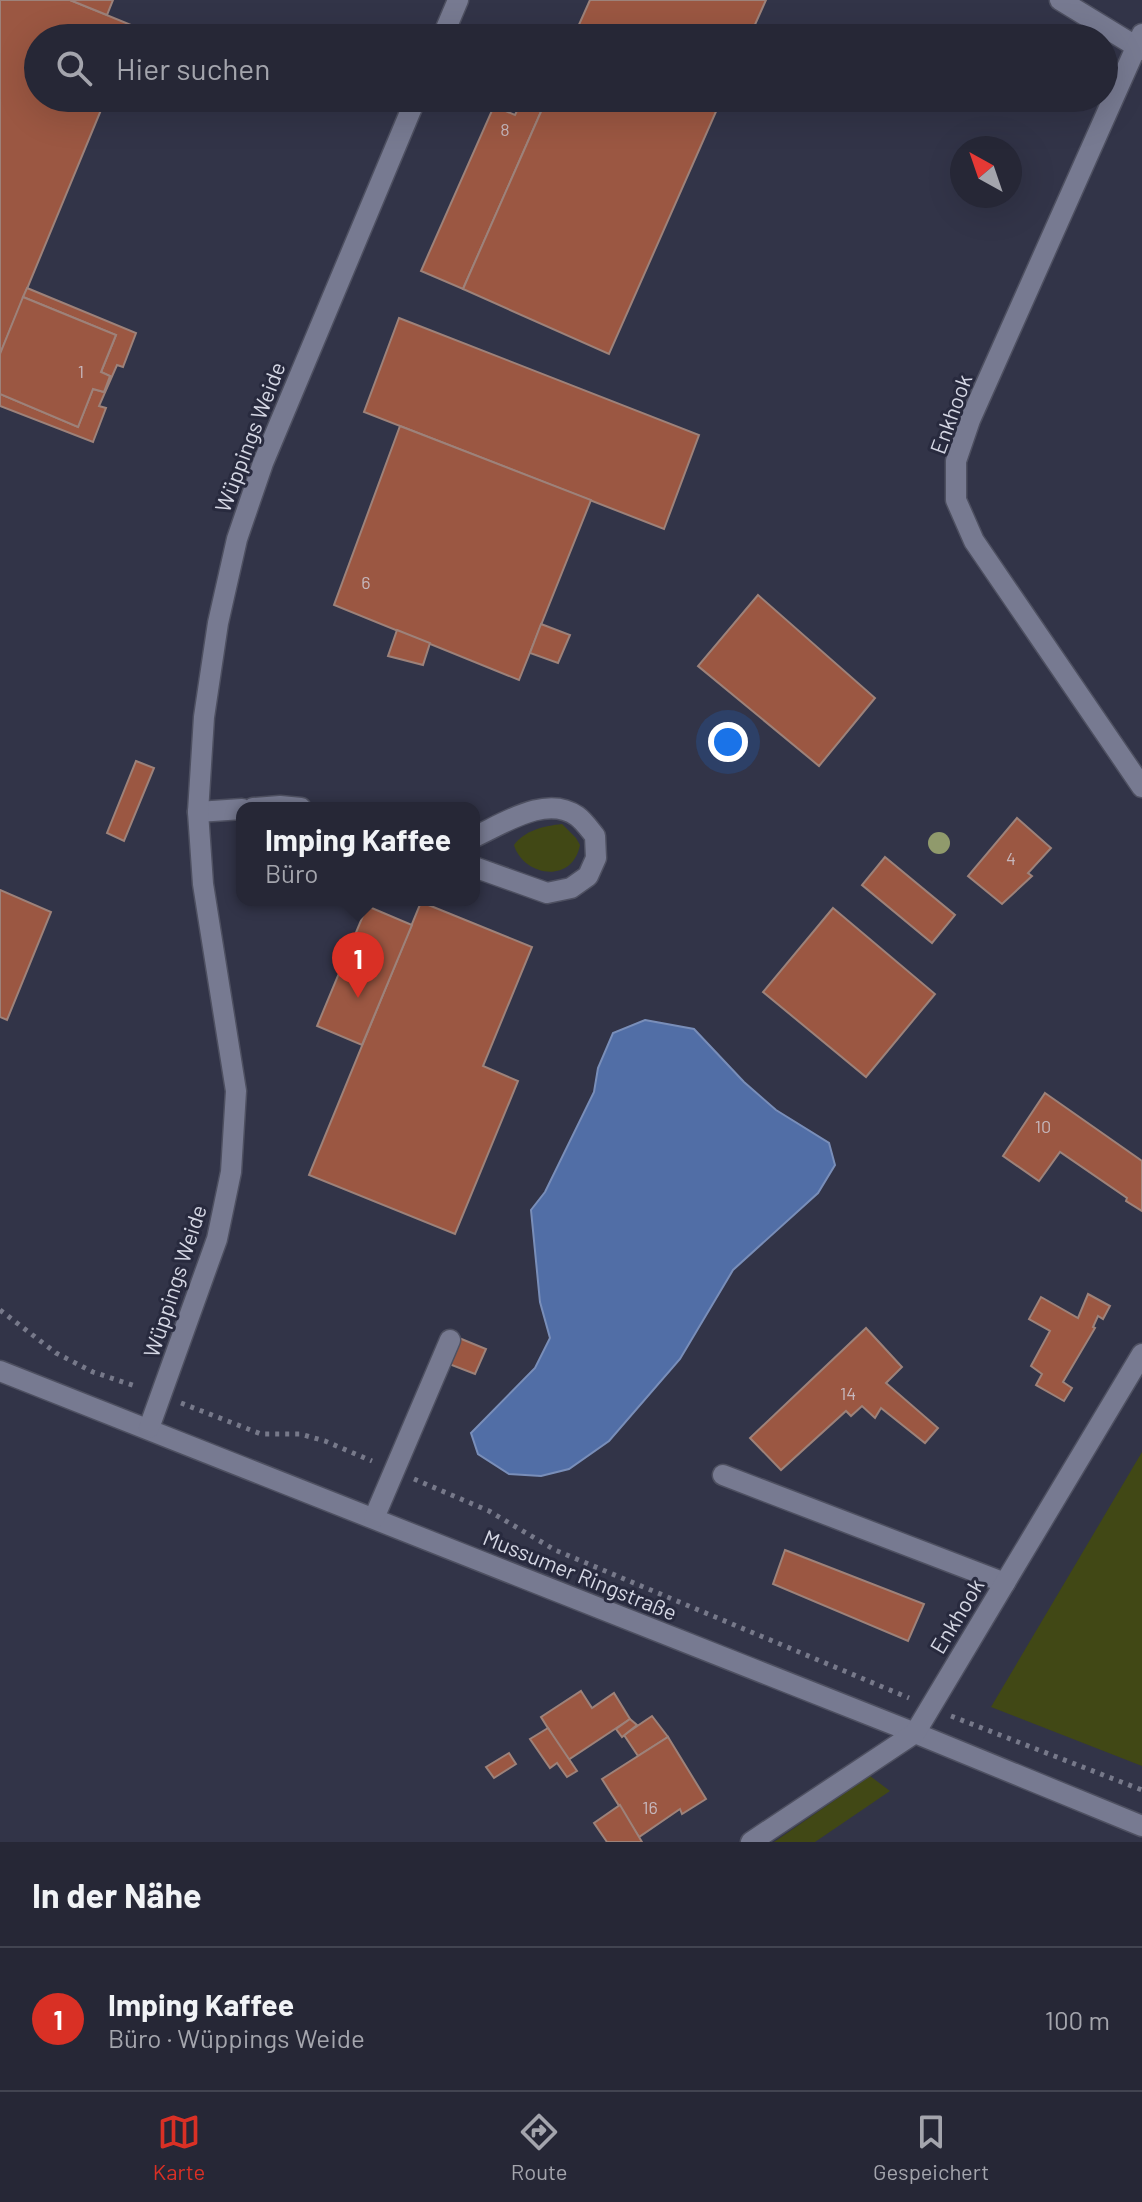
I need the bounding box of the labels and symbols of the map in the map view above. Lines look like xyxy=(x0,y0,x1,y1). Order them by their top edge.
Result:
house number: 8 xyxy=(500,118,510,140)
north arrow xyxy=(950,136,1022,208)
street label: Wüppings Weide xyxy=(208,358,290,515)
house number: 1 xyxy=(78,360,84,382)
street label: Enkhook xyxy=(924,370,976,457)
house number: 6 xyxy=(361,571,371,593)
your location xyxy=(708,722,748,762)
house number: 4 xyxy=(1006,847,1016,869)
pin: 1 xyxy=(332,932,384,998)
house number: 10 xyxy=(1035,1115,1051,1137)
street label: Wüppings Weide xyxy=(137,1201,211,1360)
house number: 14 xyxy=(840,1382,856,1404)
street label: Mussumer Ringstraße xyxy=(480,1523,681,1625)
street label: Enkhook xyxy=(924,1573,989,1658)
house number: 16 xyxy=(642,1796,658,1818)

